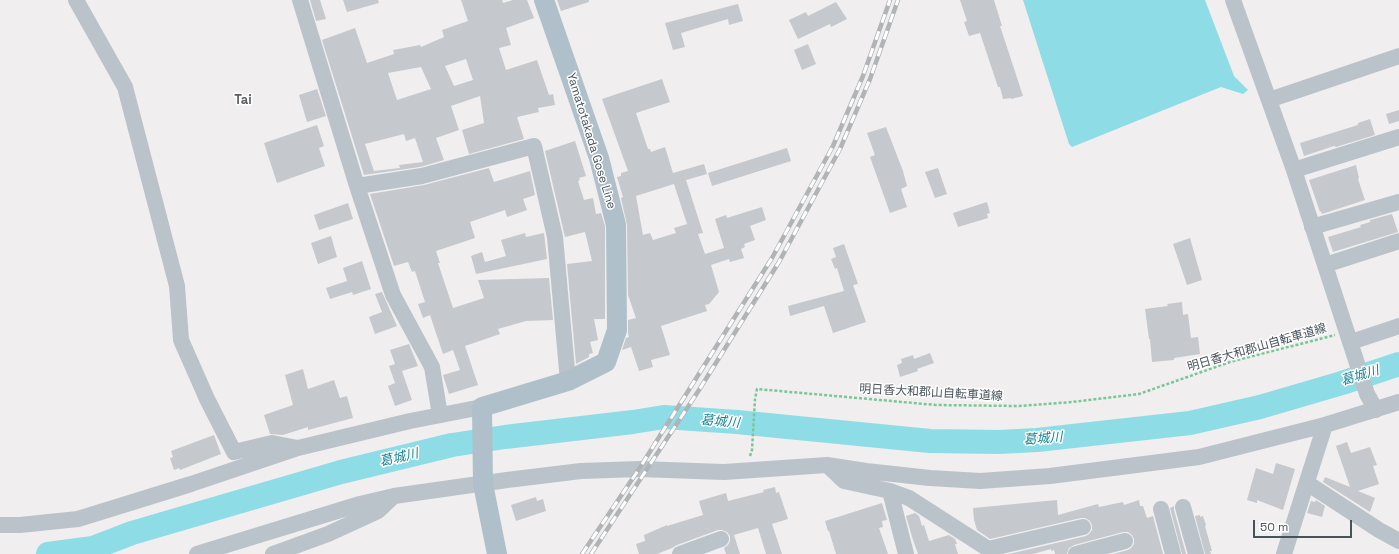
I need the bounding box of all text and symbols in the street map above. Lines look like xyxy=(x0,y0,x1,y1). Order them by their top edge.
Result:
street label: Yamatotakada Gose Line xyxy=(563,71,619,211)
district label: Tai xyxy=(234,92,252,108)
street label: 明日香大和郡山自転車道線 xyxy=(1186,321,1328,375)
water label: 葛城川 xyxy=(1339,363,1381,389)
street label: 明日香大和郡山自転車道線 xyxy=(859,382,1003,404)
water label: 葛城川 xyxy=(700,413,740,431)
water label: 葛城川 xyxy=(1023,430,1063,448)
water label: 葛城川 xyxy=(378,446,420,470)
scale bar xyxy=(1255,512,1354,538)
text: 50 m xyxy=(1260,519,1288,535)

